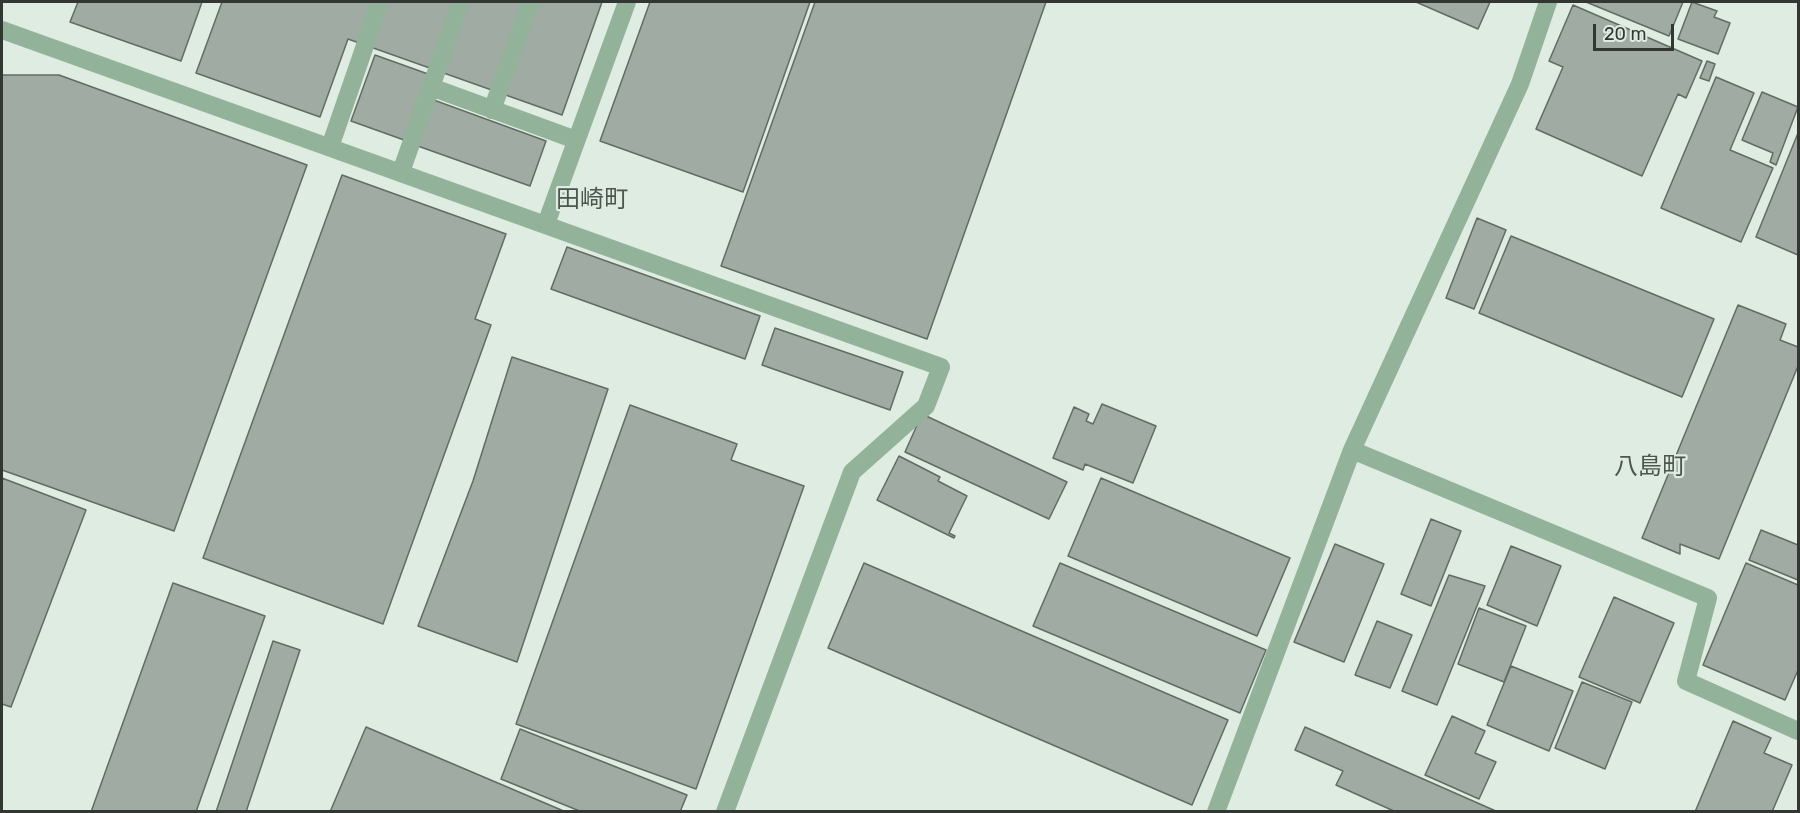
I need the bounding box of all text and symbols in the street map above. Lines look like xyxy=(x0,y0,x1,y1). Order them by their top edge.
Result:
scale bar xyxy=(1596,12,1677,50)
text: 20 m xyxy=(1604,23,1646,45)
district label: 田崎町 xyxy=(556,186,628,214)
district label: 八島町 xyxy=(1614,453,1686,481)

